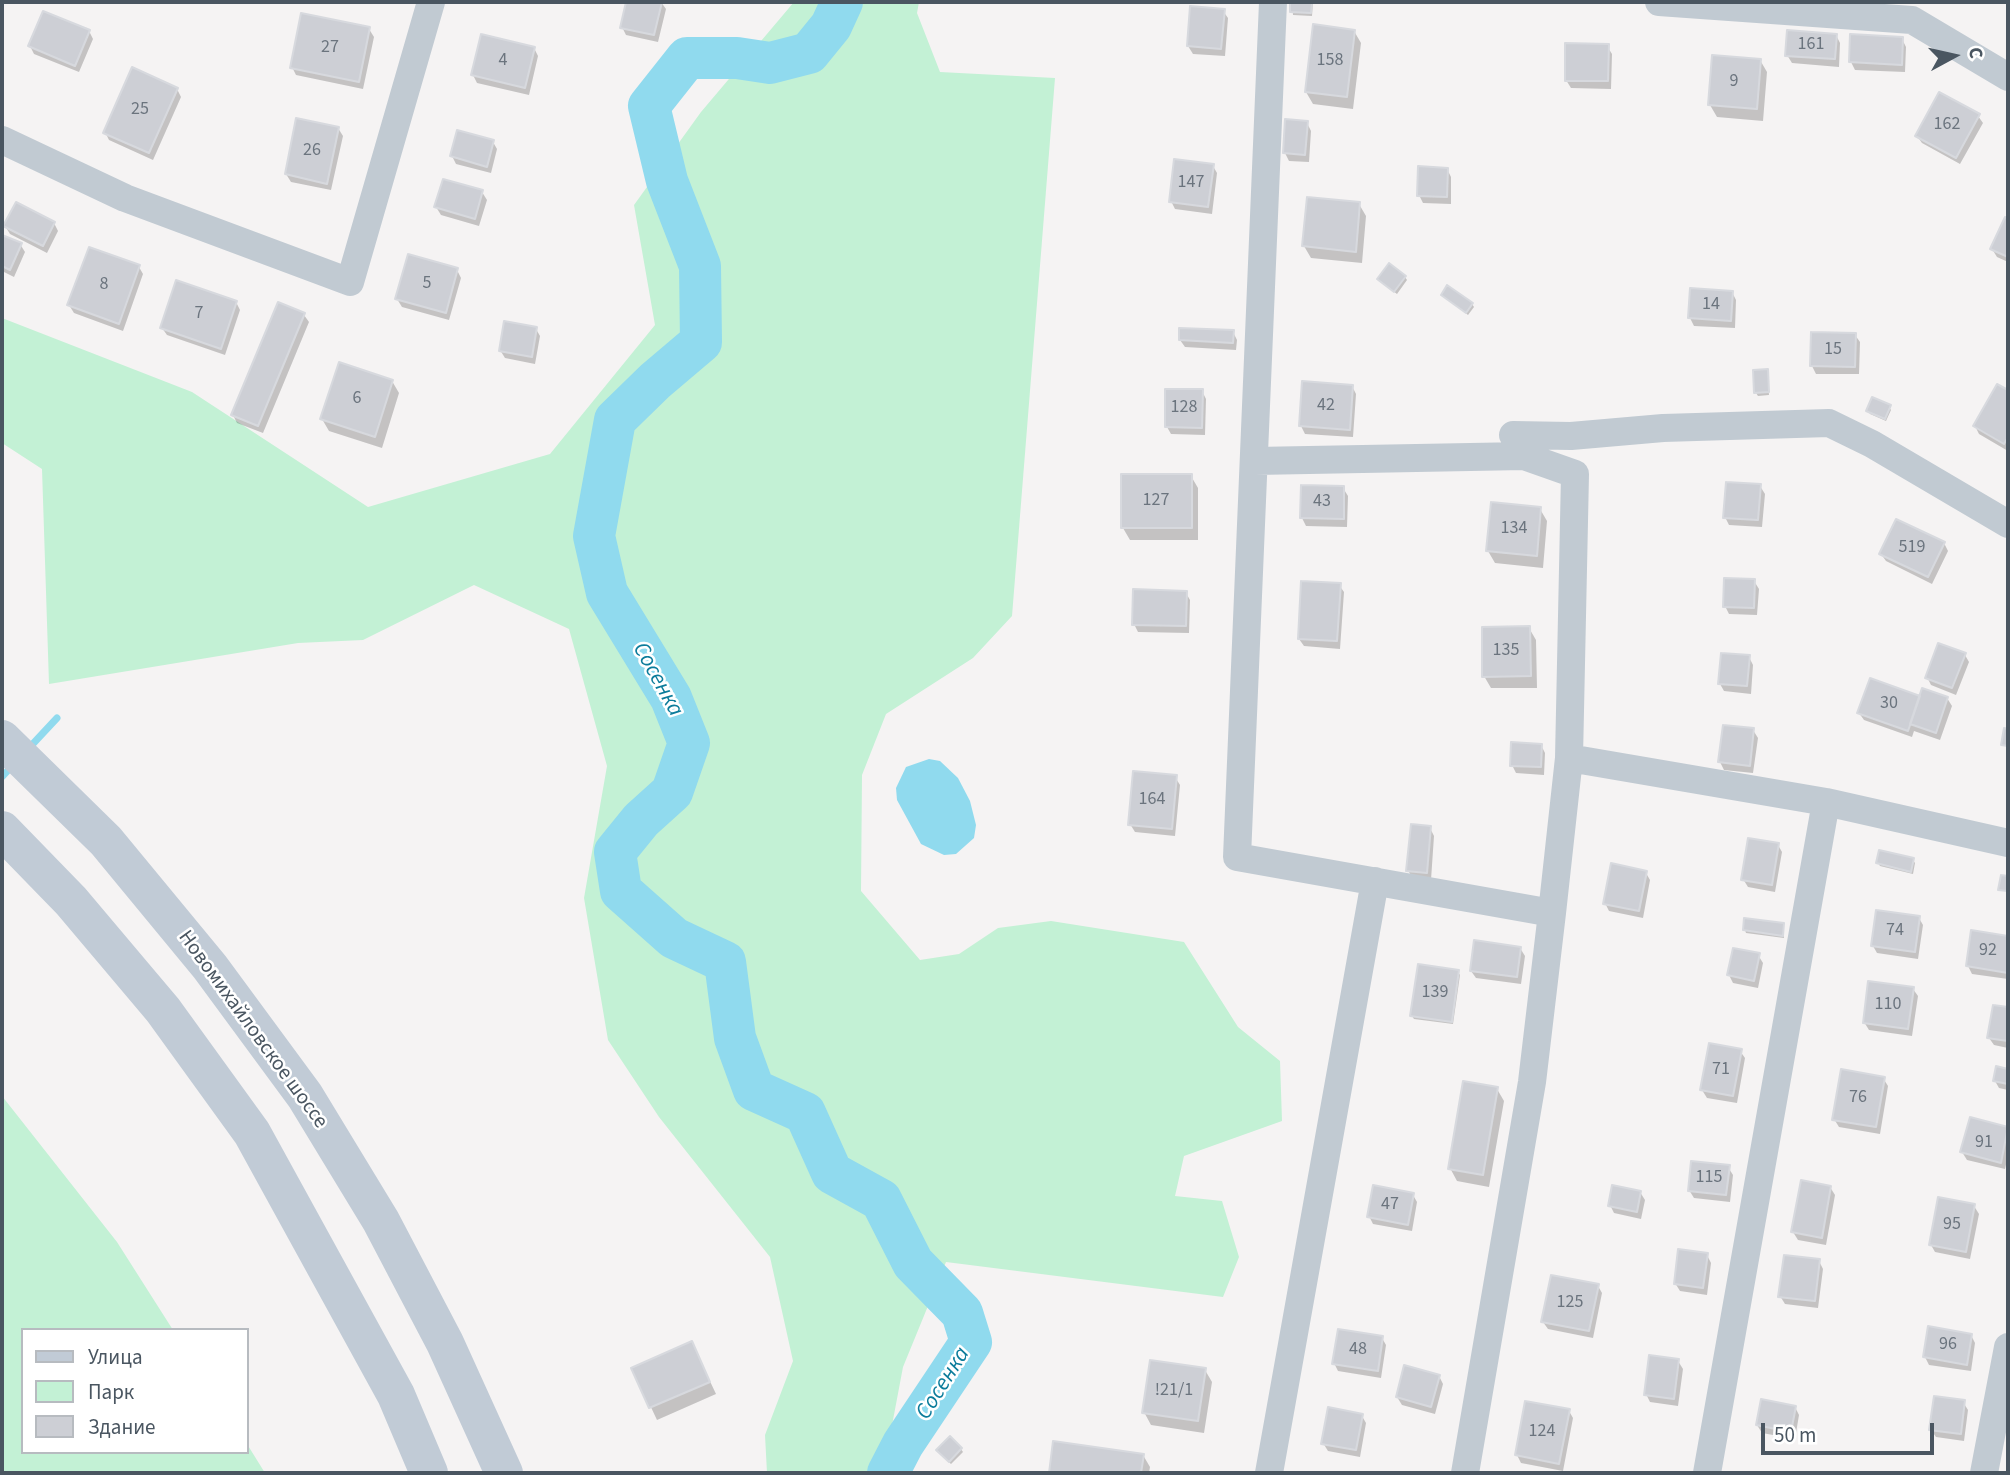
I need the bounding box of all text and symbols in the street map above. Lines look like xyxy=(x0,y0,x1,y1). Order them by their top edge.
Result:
north arrow xyxy=(1919,21,1989,91)
house number: 161 xyxy=(1798,34,1824,56)
house number: 27 xyxy=(321,37,339,59)
text: С xyxy=(1961,46,1989,60)
house number: 4 xyxy=(499,50,507,72)
house number: 158 xyxy=(1317,50,1343,72)
house number: 9 xyxy=(1730,71,1738,93)
house number: 25 xyxy=(131,99,149,121)
house number: 162 xyxy=(1934,114,1960,136)
house number: 26 xyxy=(303,140,321,162)
house number: 147 xyxy=(1178,172,1204,194)
house number: 5 xyxy=(423,273,431,295)
house number: 8 xyxy=(100,274,108,296)
house number: 14 xyxy=(1702,294,1720,316)
house number: 7 xyxy=(195,303,203,325)
house number: 15 xyxy=(1824,339,1842,361)
house number: 6 xyxy=(353,388,361,410)
house number: 42 xyxy=(1317,395,1335,417)
house number: 128 xyxy=(1171,397,1197,419)
house number: 127 xyxy=(1143,490,1169,512)
house number: 43 xyxy=(1313,491,1331,513)
house number: 134 xyxy=(1501,518,1527,540)
house number: 519 xyxy=(1899,537,1925,559)
water label: Сосенка xyxy=(625,638,689,722)
house number: 135 xyxy=(1493,640,1519,662)
house number: 30 xyxy=(1880,693,1898,715)
house number: 164 xyxy=(1139,789,1165,811)
house number: 74 xyxy=(1886,920,1904,942)
street label: Новомихайловское шоссе xyxy=(172,926,332,1134)
house number: 92 xyxy=(1979,940,1997,962)
house number: 139 xyxy=(1422,982,1448,1004)
house number: 110 xyxy=(1875,994,1901,1016)
house number: 71 xyxy=(1712,1059,1730,1081)
house number: 76 xyxy=(1849,1087,1867,1109)
house number: 91 xyxy=(1975,1132,1993,1154)
house number: 115 xyxy=(1696,1167,1722,1189)
house number: 47 xyxy=(1381,1194,1399,1216)
house number: 95 xyxy=(1943,1214,1961,1236)
house number: 125 xyxy=(1557,1292,1583,1314)
legend xyxy=(21,1328,248,1454)
house number: 96 xyxy=(1939,1334,1957,1356)
house number: 48 xyxy=(1349,1339,1367,1361)
text: Улица xyxy=(88,1342,143,1372)
water label: Сосенка xyxy=(911,1343,977,1425)
text: Парк xyxy=(88,1377,134,1407)
house number: !21/1 xyxy=(1155,1380,1193,1402)
scale bar xyxy=(1765,1408,1938,1452)
text: Здание xyxy=(88,1412,156,1442)
text: 50 m xyxy=(1774,1420,1816,1450)
house number: 124 xyxy=(1529,1421,1555,1443)

